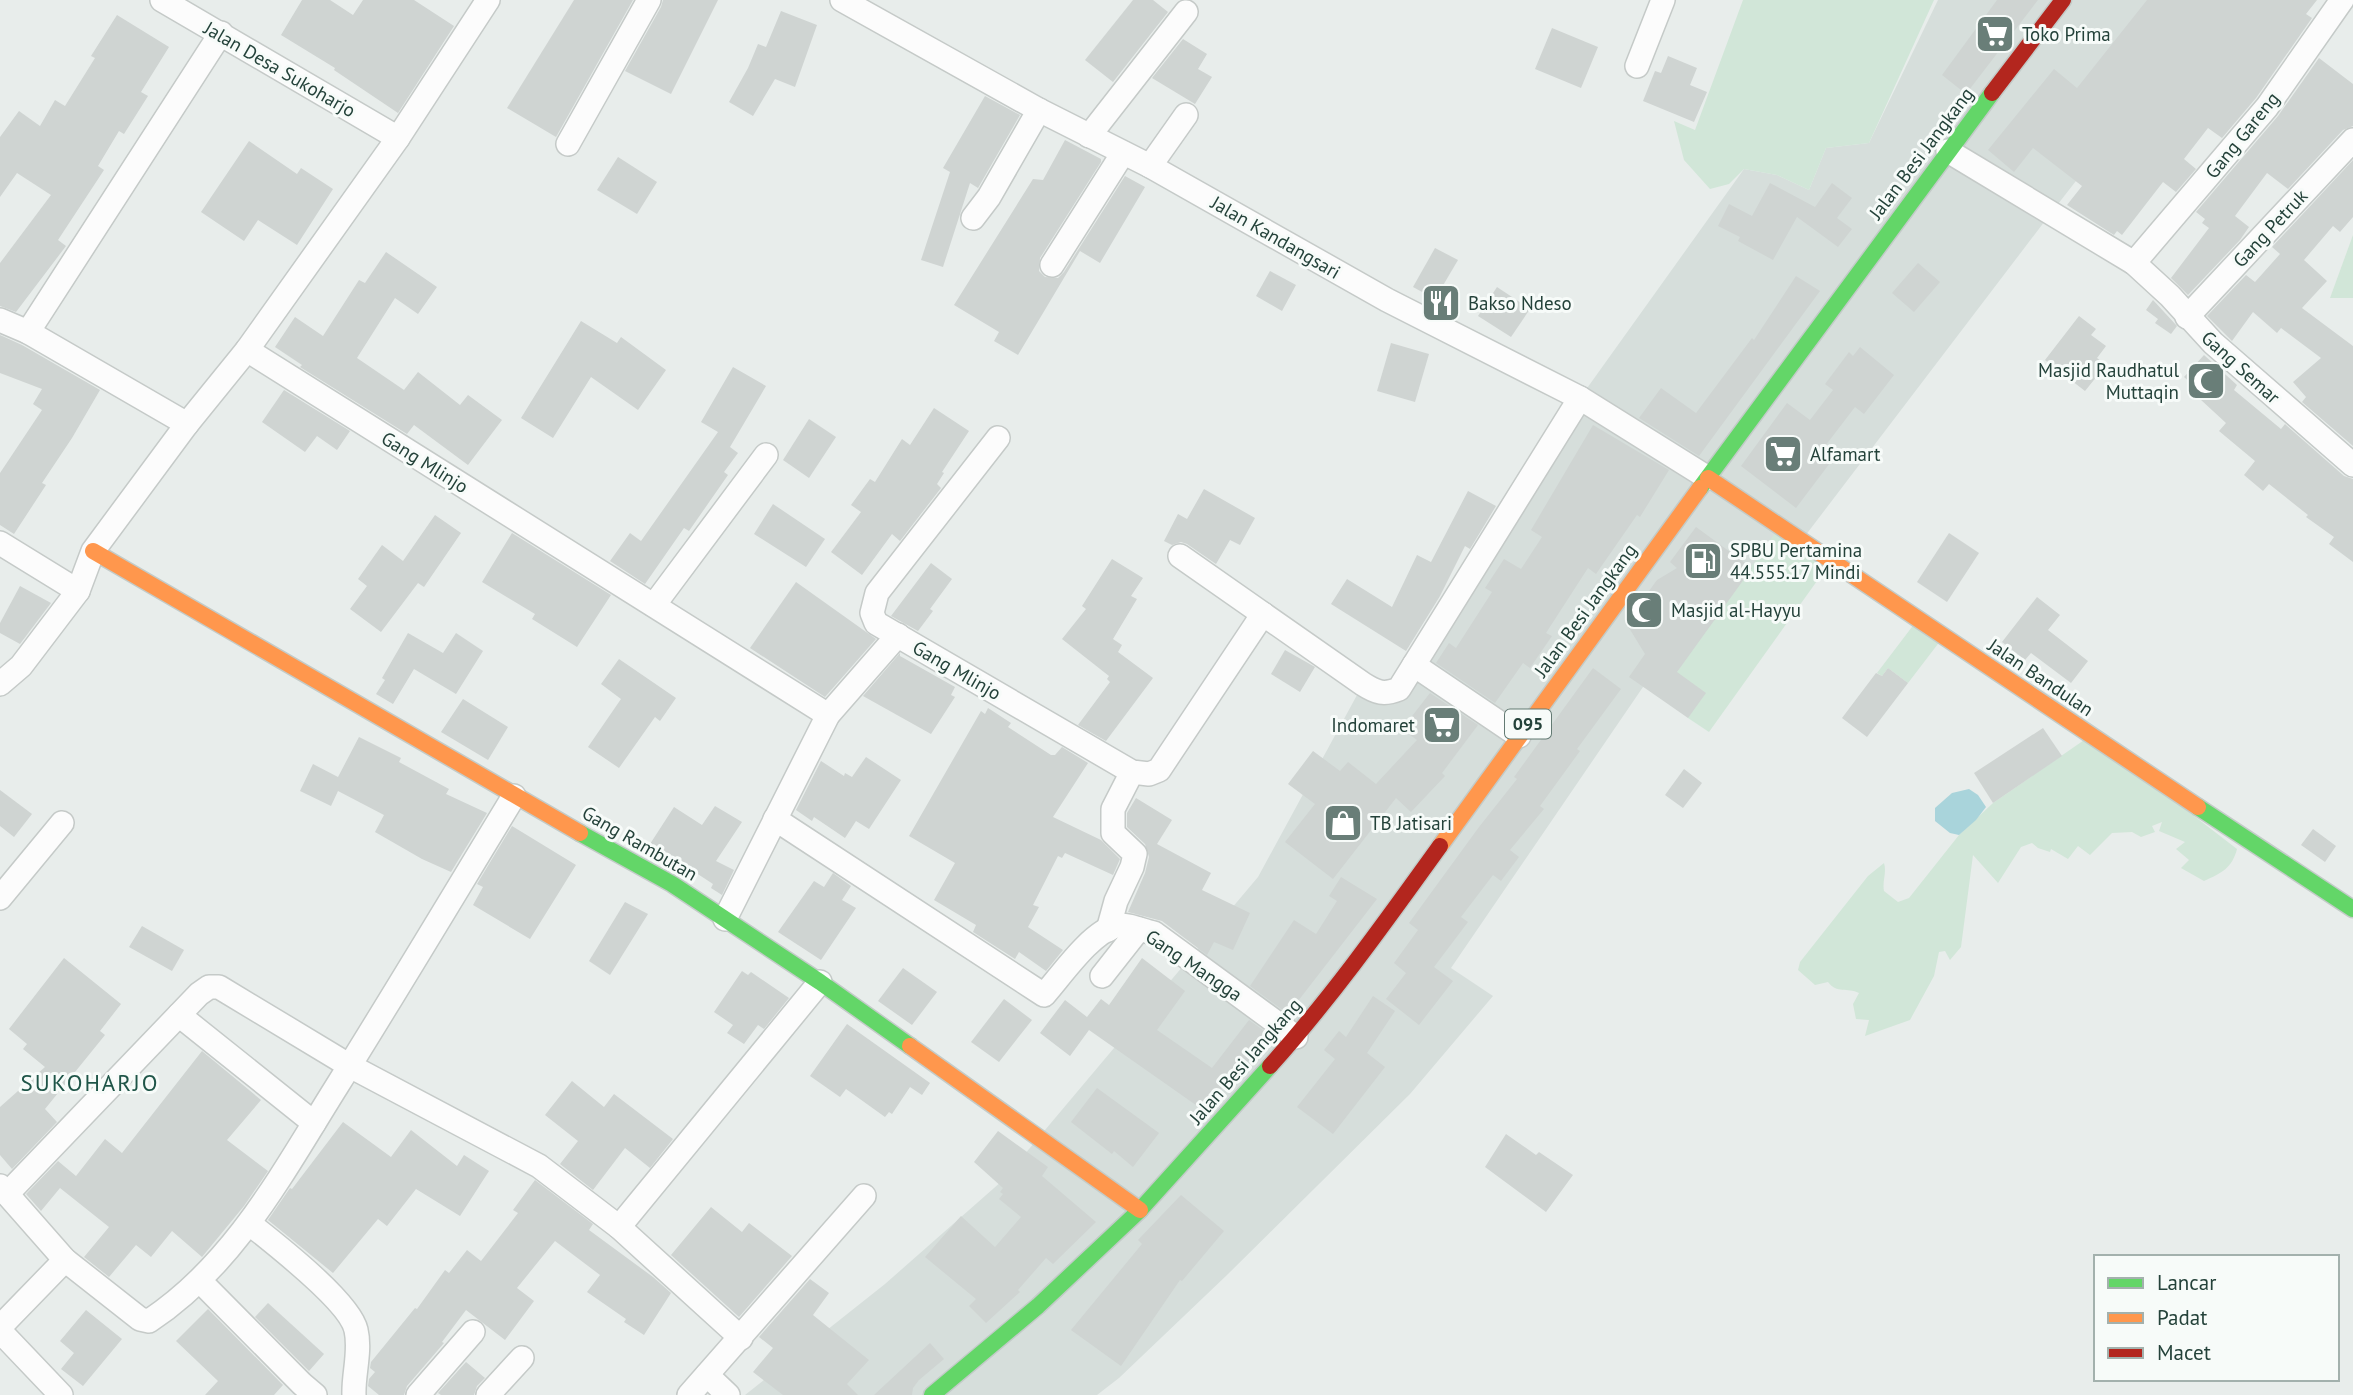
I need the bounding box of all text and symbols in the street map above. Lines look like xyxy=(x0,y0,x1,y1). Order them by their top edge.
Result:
supermarket icon: Toko Prima xyxy=(1974,13,2016,55)
street label: Jalan Desa Sukoharjo xyxy=(199,15,360,122)
place label: Toko Prima xyxy=(2022,22,2111,46)
street label: Jalan Besi Jangkang xyxy=(1863,82,1978,225)
street label: Gang Gareng xyxy=(2200,87,2284,183)
street label: Gang Petruk xyxy=(2228,184,2312,272)
street label: Jalan Kandangsari xyxy=(1206,190,1345,284)
restaurant icon: Bakso Ndeso xyxy=(1420,282,1462,324)
place label: Bakso Ndeso xyxy=(1468,291,1572,315)
street label: Gang Semar xyxy=(2197,325,2286,409)
place label: Masjid Raudhatul Muttaqin xyxy=(2038,358,2179,404)
mosque icon: Masjid Raudhatul Muttaqin xyxy=(2185,360,2227,402)
street label: Gang Mlinjo xyxy=(377,426,473,498)
supermarket icon: Alfamart xyxy=(1762,433,1804,475)
place label: Alfamart xyxy=(1810,442,1881,466)
place label: SPBU Pertamina 44.555.17 Mindi xyxy=(1730,538,1862,584)
street label: Jalan Besi Jangkang xyxy=(1528,539,1641,682)
fuel station icon: SPBU Pertamina 44.555.17 Mindi xyxy=(1682,540,1724,582)
mosque icon: Masjid al-Hayyu xyxy=(1623,589,1665,631)
place label: Masjid al-Hayyu xyxy=(1671,598,1801,622)
street label: Jalan Bandulan xyxy=(1983,632,2098,721)
street label: Gang Mlinjo xyxy=(909,635,1005,705)
supermarket icon: Indomaret xyxy=(1421,704,1463,746)
road number: 095 xyxy=(1505,710,1551,738)
place label: Indomaret xyxy=(1331,713,1416,737)
street label: Gang Rambutan xyxy=(578,800,702,886)
shop icon: TB Jatisari xyxy=(1322,802,1364,844)
place label: TB Jatisari xyxy=(1370,811,1452,835)
street label: Gang Mangga xyxy=(1141,924,1247,1006)
street label: Jalan Besi Jangkang xyxy=(1183,993,1306,1130)
district label: SUKOHARJO xyxy=(21,1068,159,1097)
legend xyxy=(2094,1255,2339,1381)
text: Lancar xyxy=(2157,1269,2216,1296)
text: Padat xyxy=(2157,1304,2207,1331)
text: Macet xyxy=(2157,1339,2211,1366)

